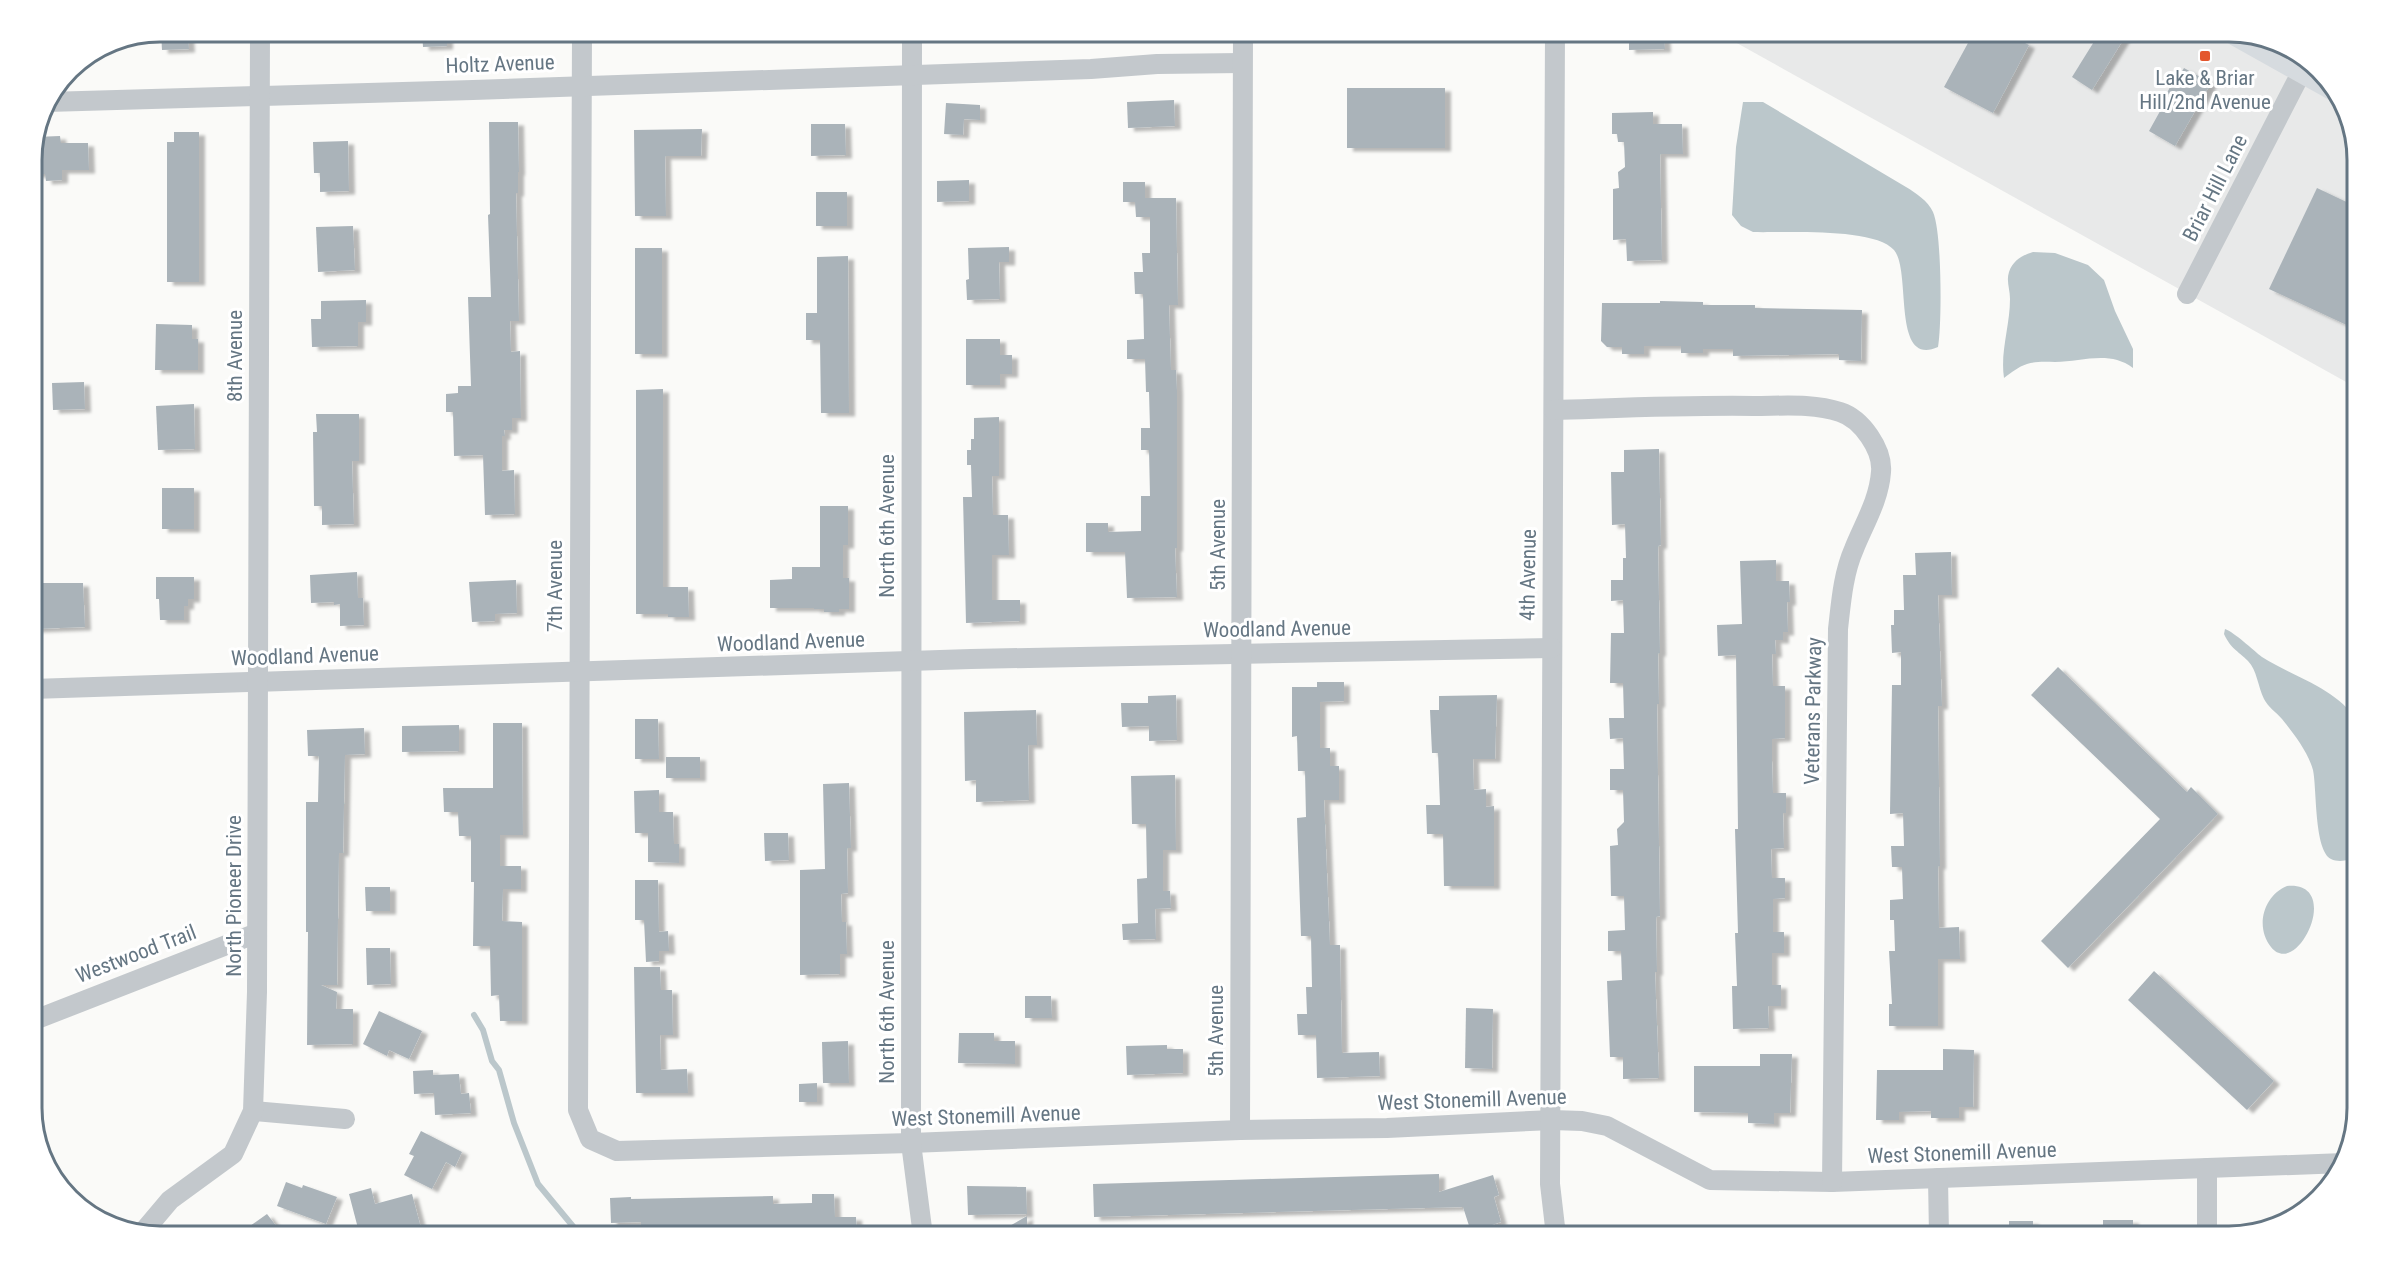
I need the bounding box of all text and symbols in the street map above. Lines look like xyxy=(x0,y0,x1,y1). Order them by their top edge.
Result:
marker: Lake & Briar Hill/2nd Avenue xyxy=(2198,49,2212,63)
street label: Holtz Avenue xyxy=(445,50,555,78)
place label: Lake & Briar Hill/2nd Avenue xyxy=(2139,66,2271,114)
street label: Briar Hill Lane xyxy=(2178,131,2252,245)
street label: 8th Avenue xyxy=(223,310,247,402)
street label: North 6th Avenue xyxy=(875,454,899,598)
street label: 5th Avenue xyxy=(1206,499,1230,591)
street label: 4th Avenue xyxy=(1515,529,1541,621)
street label: 7th Avenue xyxy=(543,540,567,632)
street label: Woodland Avenue xyxy=(1203,616,1351,642)
street label: Woodland Avenue xyxy=(717,627,865,657)
street label: Veterans Parkway xyxy=(1800,637,1826,785)
street label: Woodland Avenue xyxy=(231,641,379,671)
street label: North Pioneer Drive xyxy=(222,815,246,977)
street label: Westwood Trail xyxy=(73,920,199,988)
street label: North 6th Avenue xyxy=(875,940,899,1084)
street label: 5th Avenue xyxy=(1204,985,1228,1077)
street label: West Stonemill Avenue xyxy=(1377,1085,1567,1115)
street label: West Stonemill Avenue xyxy=(891,1101,1081,1131)
street label: West Stonemill Avenue xyxy=(1867,1138,2057,1168)

